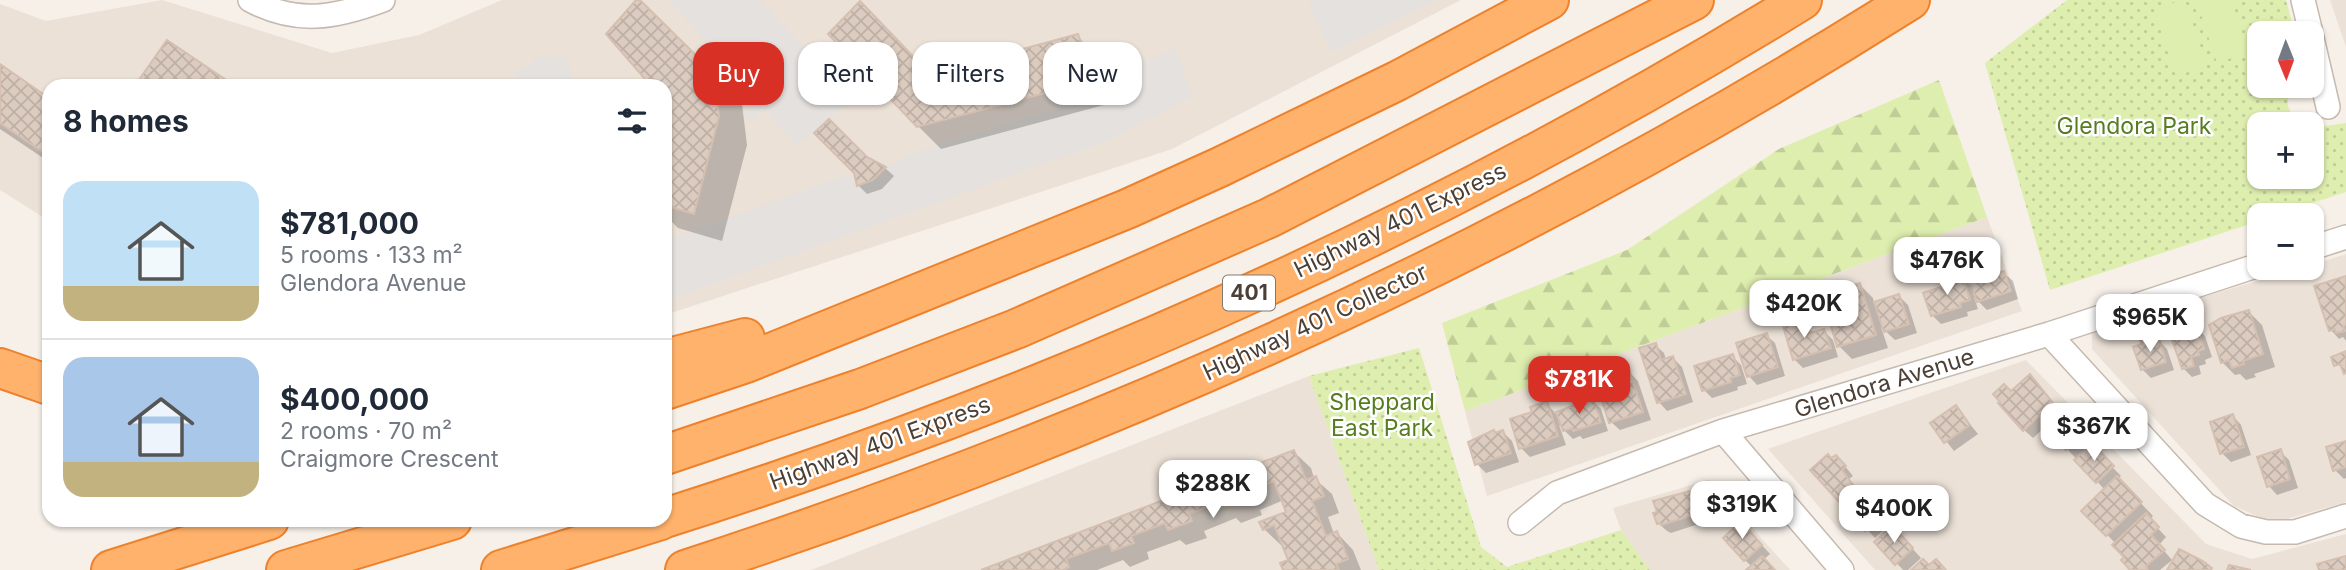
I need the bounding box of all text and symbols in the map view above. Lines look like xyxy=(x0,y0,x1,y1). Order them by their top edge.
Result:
north arrow xyxy=(2247,21,2324,98)
map controls xyxy=(2247,21,2324,280)
chip: Buy xyxy=(693,42,784,105)
chip: Rent xyxy=(798,42,898,105)
chip: Filters xyxy=(912,42,1029,105)
chip: New xyxy=(1043,42,1142,105)
icon: filters xyxy=(613,102,651,140)
text: 8 homes xyxy=(63,103,189,139)
park label: Glendora Park xyxy=(2057,112,2212,140)
button: + xyxy=(2247,112,2324,189)
street label: Highway 401 Express xyxy=(1289,156,1511,284)
button: − xyxy=(2247,203,2324,280)
text: $781,000 xyxy=(280,205,419,241)
icon: home xyxy=(119,209,203,293)
pin: $476K xyxy=(1898,238,1996,297)
text: 5 rooms · 133 m² xyxy=(280,241,463,269)
text: $476K xyxy=(1909,246,1985,274)
street label: Highway 401 Collector xyxy=(1198,258,1432,386)
text: Glendora Avenue xyxy=(280,269,466,297)
road number: 401 xyxy=(1223,276,1275,310)
pin: $420K xyxy=(1755,280,1853,340)
text: $420K xyxy=(1765,289,1843,317)
pin: $965K xyxy=(2101,294,2199,354)
text: $965K xyxy=(2112,303,2188,331)
street label: Glendora Avenue xyxy=(1791,342,1977,424)
pin: $781K xyxy=(1530,356,1628,416)
text: $781K xyxy=(1544,365,1614,393)
text: $400,000 xyxy=(280,381,429,417)
icon: home xyxy=(119,385,203,469)
park label: Sheppard East Park xyxy=(1329,388,1435,442)
street label: Highway 401 Express xyxy=(766,390,994,496)
pin: $367K xyxy=(2045,404,2143,463)
text: $367K xyxy=(2057,412,2131,440)
text: 2 rooms · 70 m² xyxy=(280,417,452,445)
text: Craigmore Crescent xyxy=(280,445,498,473)
pin: $288K xyxy=(1164,461,1262,520)
text: $288K xyxy=(1175,469,1251,497)
pin: $319K xyxy=(1693,482,1791,541)
pin: $400K xyxy=(1845,486,1943,545)
text: $319K xyxy=(1706,490,1778,518)
text: $400K xyxy=(1855,494,1933,522)

